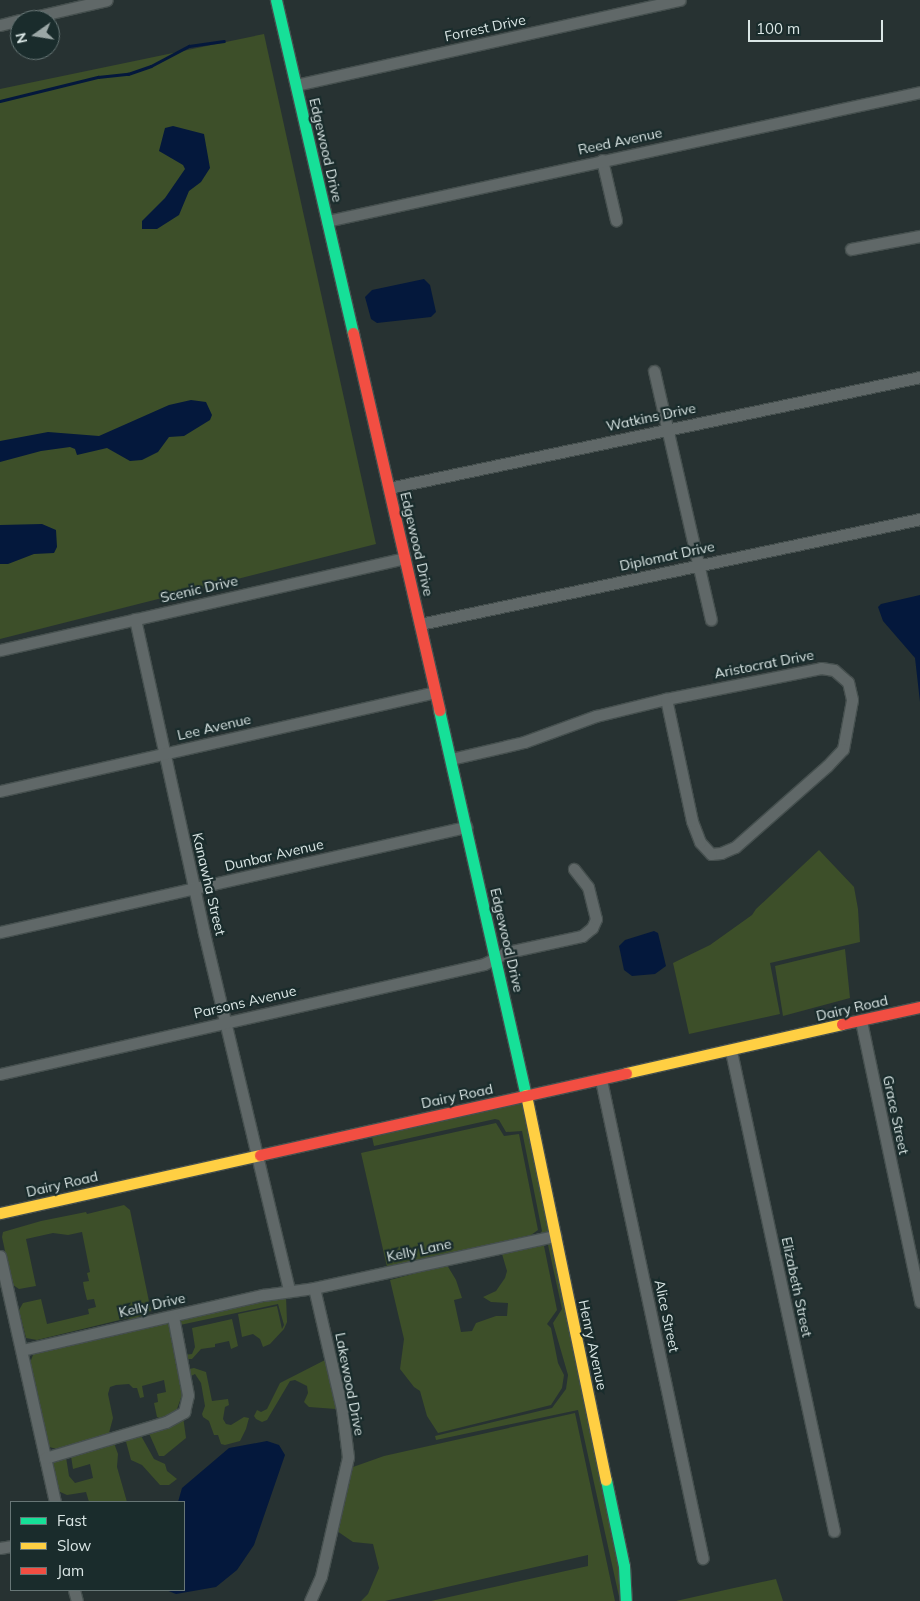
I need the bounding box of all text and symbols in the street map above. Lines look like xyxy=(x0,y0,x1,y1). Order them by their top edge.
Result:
north arrow xyxy=(10,10,60,60)
scale bar xyxy=(750,10,885,42)
street label: Forrest Drive xyxy=(443,11,527,45)
text: 100 m xyxy=(756,19,800,38)
text: N xyxy=(11,31,31,45)
street label: Edgewood Drive xyxy=(306,96,346,204)
street label: Reed Avenue xyxy=(576,124,664,158)
street label: Watkins Drive xyxy=(605,399,697,435)
street label: Edgewood Drive xyxy=(397,490,437,598)
street label: Diplomat Drive xyxy=(618,538,716,574)
street label: Scenic Drive xyxy=(159,572,239,606)
street label: Aristocrat Drive xyxy=(713,646,815,682)
street label: Lee Avenue xyxy=(175,710,253,744)
street label: Kanawha Street xyxy=(189,831,229,937)
street label: Dunbar Avenue xyxy=(223,835,325,875)
street label: Edgewood Drive xyxy=(487,886,527,994)
street label: Parsons Avenue xyxy=(192,982,298,1022)
street label: Dairy Road xyxy=(814,992,890,1024)
street label: Grace Street xyxy=(879,1074,913,1156)
street label: Dairy Road xyxy=(420,1080,494,1112)
street label: Dairy Road xyxy=(24,1168,100,1200)
street label: Kelly Lane xyxy=(385,1235,453,1265)
street label: Elizabeth Street xyxy=(778,1235,816,1339)
street label: Alice Street xyxy=(651,1278,683,1354)
street label: Kelly Drive xyxy=(117,1289,187,1321)
street label: Henry Avenue xyxy=(575,1298,611,1392)
street label: Lakewood Drive xyxy=(332,1331,368,1437)
legend xyxy=(10,1501,185,1591)
text: Fast xyxy=(57,1511,87,1530)
text: Slow xyxy=(57,1536,91,1555)
text: Jam xyxy=(57,1561,84,1580)

